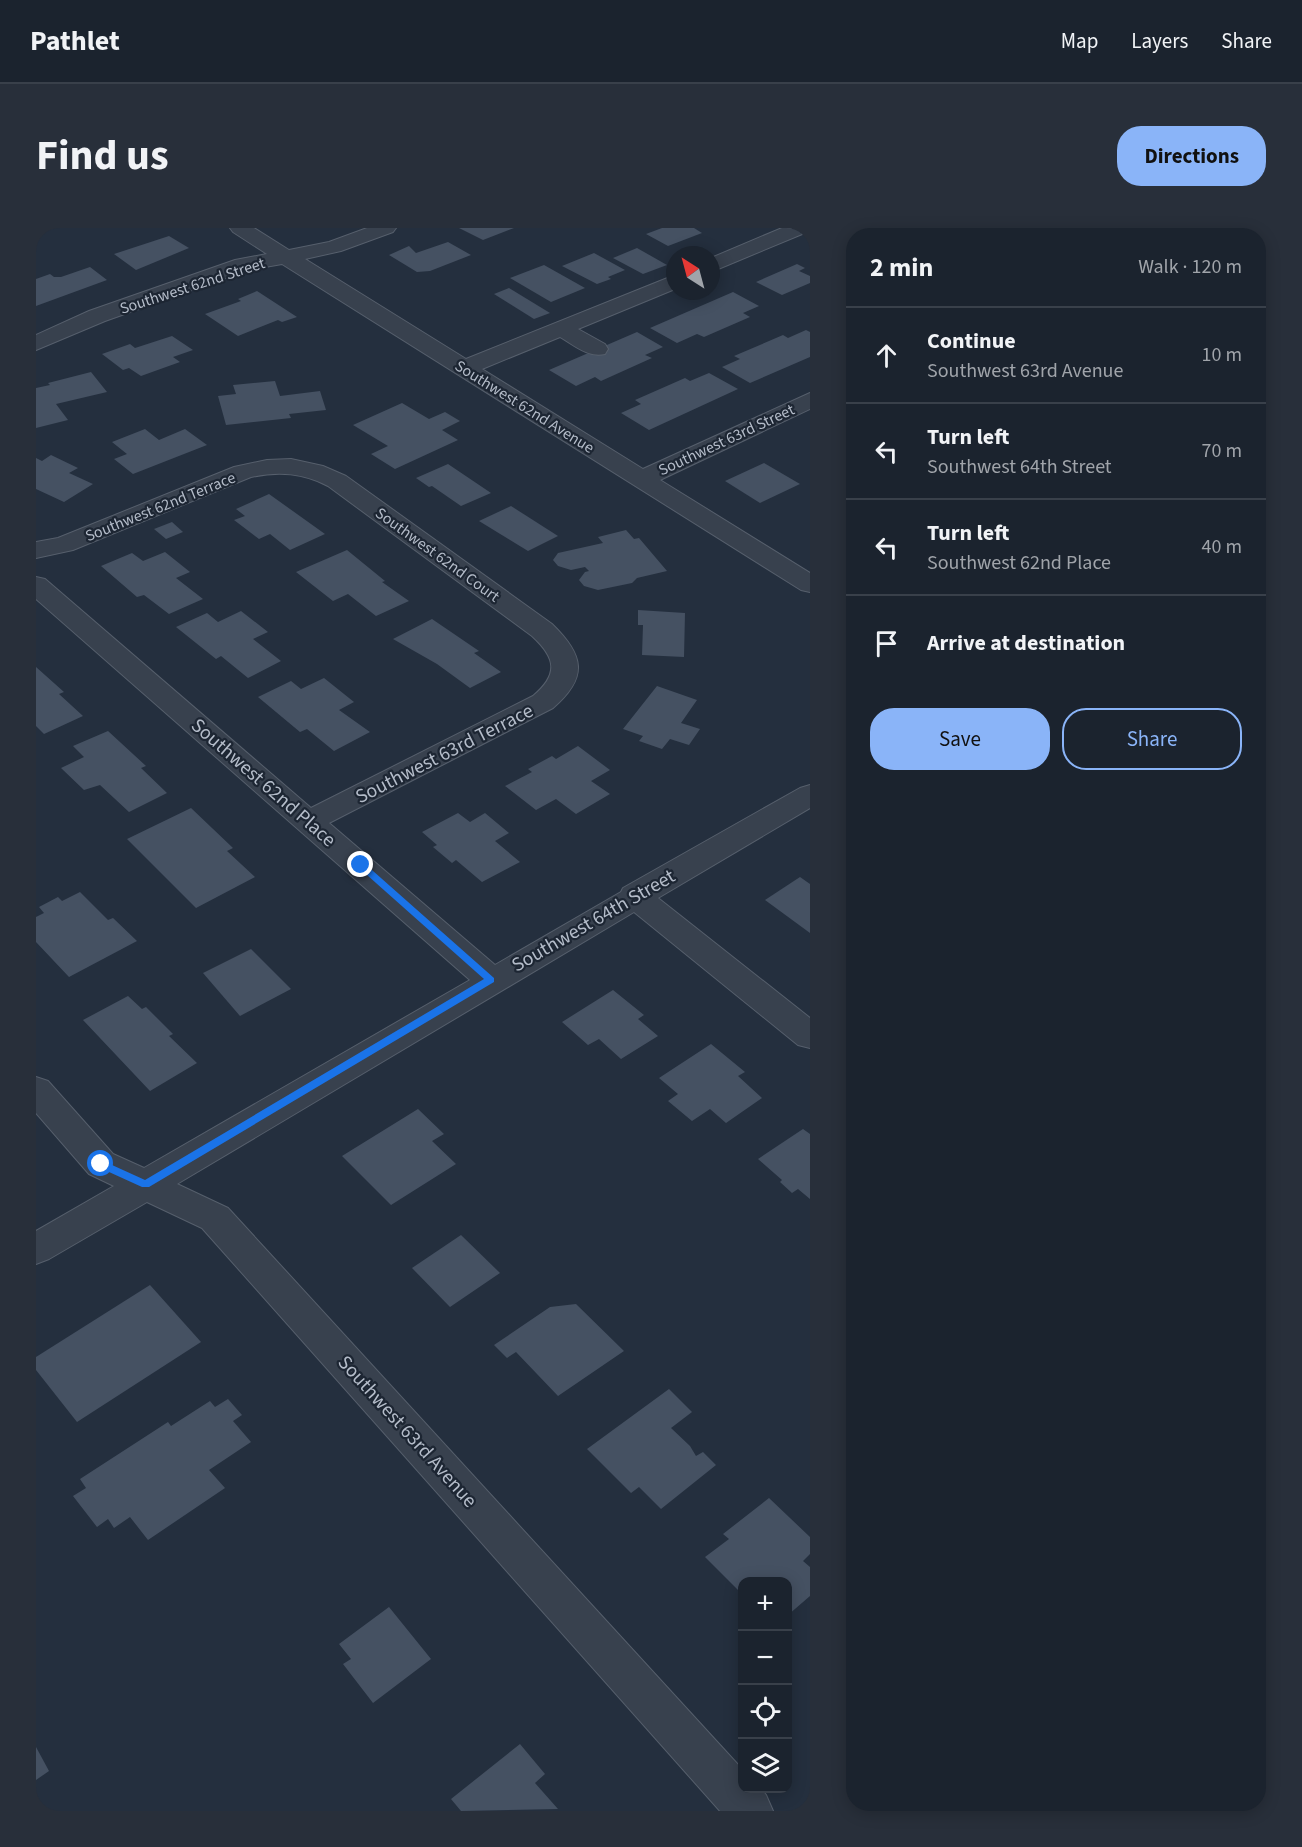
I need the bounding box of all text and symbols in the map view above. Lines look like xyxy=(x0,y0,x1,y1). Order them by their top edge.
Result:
text: Pathlet xyxy=(30,21,120,61)
text: Map xyxy=(1061,26,1098,56)
text: Layers xyxy=(1131,26,1188,56)
text: Share xyxy=(1221,26,1272,56)
text: Find us xyxy=(36,126,169,186)
button: Directions xyxy=(1117,126,1266,186)
north arrow xyxy=(666,246,720,300)
text: 2 min xyxy=(870,249,933,286)
street label: Southwest 62nd Street xyxy=(117,252,268,320)
text: Walk · 120 m xyxy=(1138,253,1242,281)
text: Continue xyxy=(927,325,1016,357)
icon: ahead xyxy=(870,339,903,372)
text: 10 m xyxy=(1202,341,1242,369)
street label: Southwest 62nd Avenue xyxy=(451,355,598,459)
text: Southwest 63rd Avenue xyxy=(927,357,1123,385)
street label: Southwest 63rd Street xyxy=(655,398,799,481)
text: Turn left xyxy=(927,421,1009,453)
icon: left xyxy=(870,435,903,468)
text: 70 m xyxy=(1202,437,1242,465)
text: Southwest 64th Street xyxy=(927,453,1112,481)
street label: Southwest 62nd Terrace xyxy=(82,467,239,547)
street label: Southwest 62nd Court xyxy=(371,502,504,608)
text: Turn left xyxy=(927,517,1009,549)
icon: left xyxy=(870,531,903,564)
text: 40 m xyxy=(1202,533,1242,561)
text: Southwest 62nd Place xyxy=(927,549,1111,577)
icon: arrive xyxy=(870,627,903,660)
text: Arrive at destination xyxy=(927,627,1125,659)
street label: Southwest 63rd Terrace xyxy=(351,697,538,811)
button: Save xyxy=(870,708,1050,770)
button: Share xyxy=(1062,708,1242,770)
street label: Southwest 62nd Place xyxy=(185,712,342,854)
route end xyxy=(347,851,373,877)
street label: Southwest 64th Street xyxy=(507,862,681,979)
route start xyxy=(87,1150,113,1176)
street label: Southwest 63rd Avenue xyxy=(331,1349,483,1514)
map controls xyxy=(738,1577,792,1793)
button: + xyxy=(738,1577,792,1631)
button: − xyxy=(738,1631,792,1685)
button: locate xyxy=(738,1685,792,1739)
button: layers xyxy=(738,1739,792,1793)

